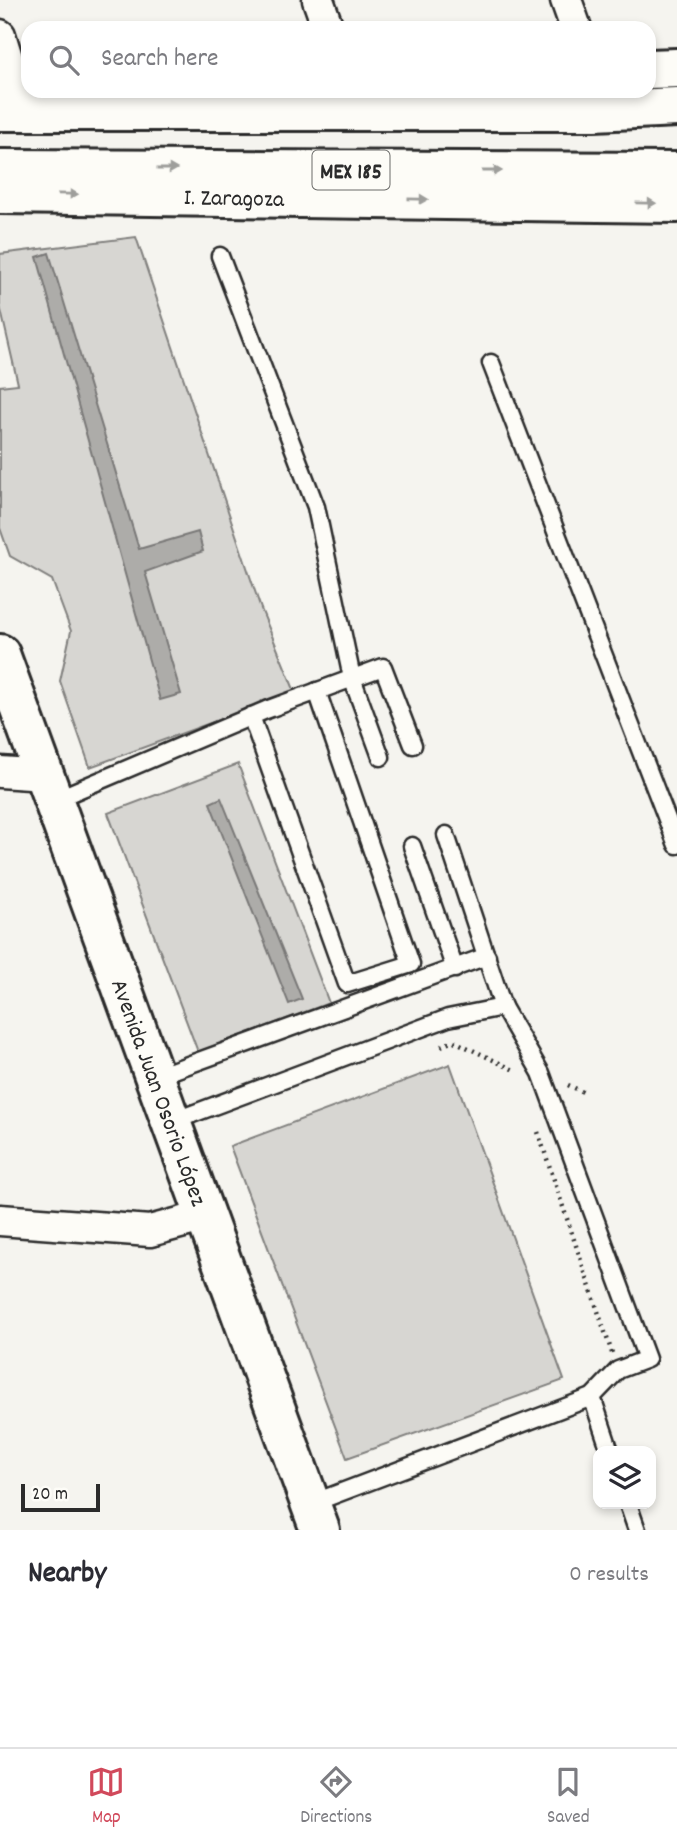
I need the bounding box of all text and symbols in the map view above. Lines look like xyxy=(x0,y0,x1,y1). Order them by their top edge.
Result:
search box xyxy=(21,21,656,98)
icon: search xyxy=(45,41,83,79)
text: Search here xyxy=(101,41,219,78)
road number: MEX 185 xyxy=(312,150,390,190)
one-way arrow xyxy=(156,163,178,175)
one-way arrow xyxy=(482,166,504,177)
street label: I. Zaragoza xyxy=(183,182,285,218)
one-way arrow xyxy=(57,188,79,200)
one-way arrow xyxy=(407,193,429,205)
one-way arrow xyxy=(635,197,657,208)
street label: Avenida Juan Osorio López xyxy=(100,975,214,1211)
map controls xyxy=(593,1446,656,1509)
button: layers xyxy=(593,1446,656,1509)
scale bar xyxy=(21,1481,100,1513)
text: 20 m xyxy=(32,1482,68,1509)
text: Nearby xyxy=(28,1554,106,1597)
text: 0 results xyxy=(569,1559,649,1592)
tab: Map xyxy=(87,1763,125,1832)
tab: Directions xyxy=(300,1763,372,1832)
tab: Saved xyxy=(547,1763,590,1832)

